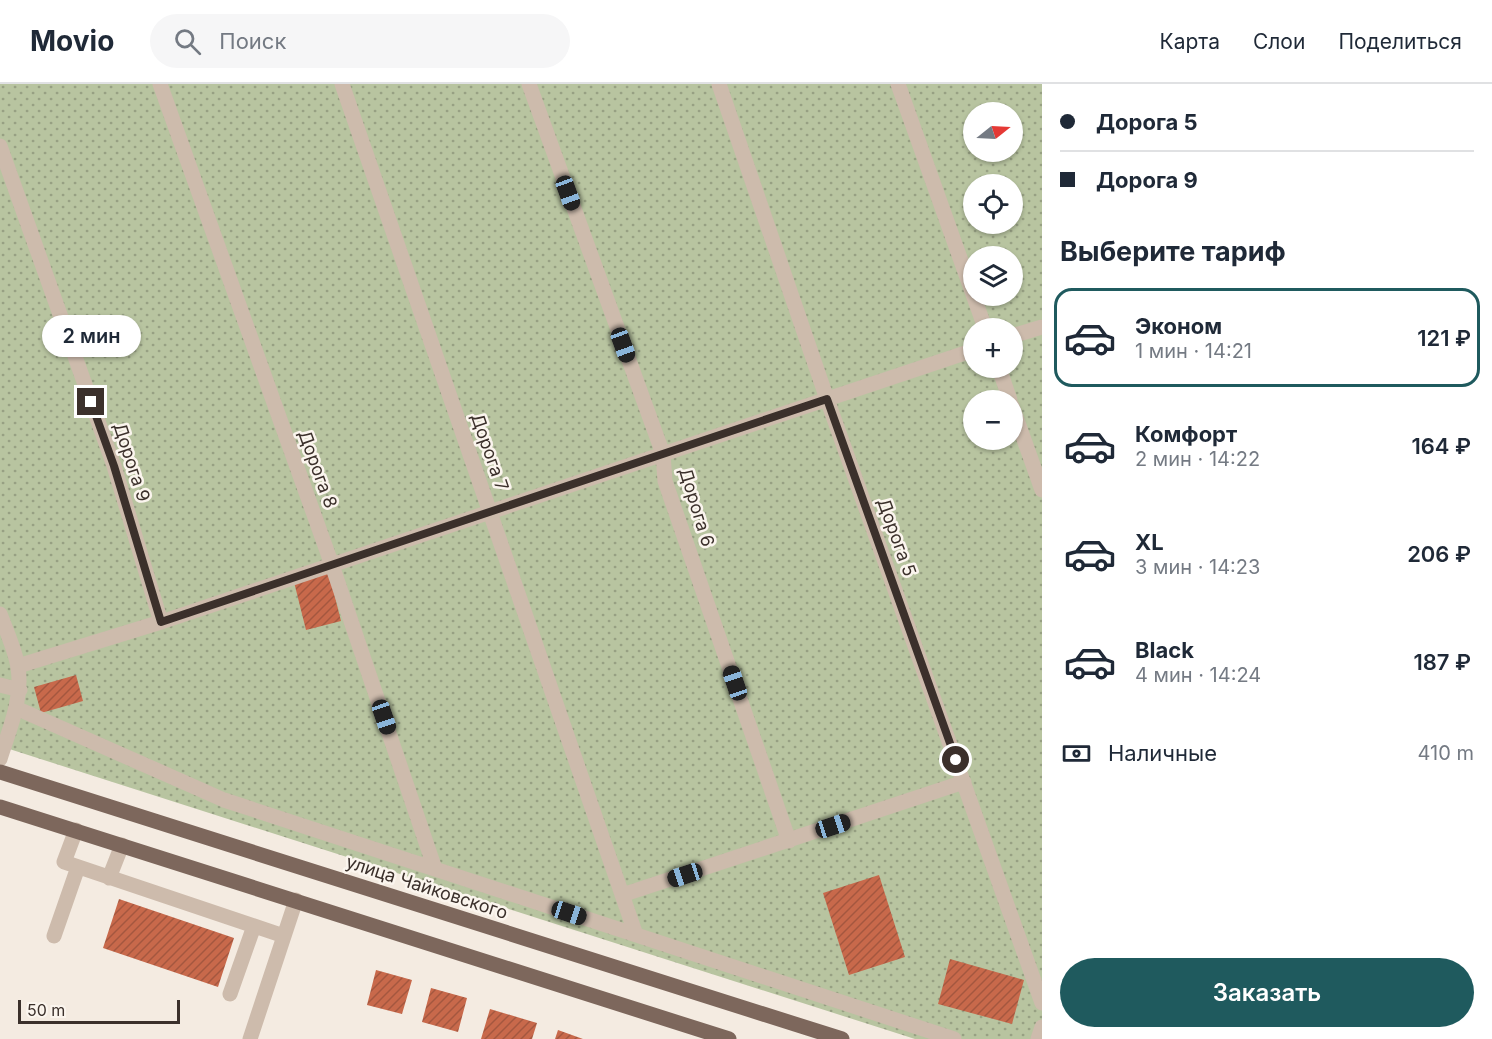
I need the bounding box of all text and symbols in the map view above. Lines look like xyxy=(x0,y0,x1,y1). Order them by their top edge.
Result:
search box xyxy=(150,14,570,68)
text: Movio xyxy=(30,24,114,58)
icon: search xyxy=(171,25,204,58)
text: Поиск xyxy=(219,28,286,54)
text: Карта xyxy=(1160,29,1220,54)
text: Слои xyxy=(1253,29,1305,54)
text: Поделиться xyxy=(1338,29,1462,54)
north arrow xyxy=(963,102,1023,162)
map controls xyxy=(963,102,1023,450)
text: Дорога 5 xyxy=(1096,109,1198,135)
text: Дорога 9 xyxy=(1096,167,1198,193)
car xyxy=(553,173,583,213)
button: locate xyxy=(963,174,1023,234)
text: Выберите тариф xyxy=(1060,235,1286,268)
button: layers xyxy=(963,246,1023,306)
icon: car xyxy=(1063,311,1117,365)
text: Эконом xyxy=(1135,313,1222,339)
callout: 2 мин xyxy=(42,315,140,357)
button: + xyxy=(963,318,1023,378)
text: 2 мин xyxy=(63,324,120,348)
car xyxy=(608,325,638,365)
text: 121 ₽ xyxy=(1417,325,1471,351)
text: 1 мин · 14:21 xyxy=(1135,339,1252,363)
route end xyxy=(77,388,104,415)
button: − xyxy=(963,390,1023,450)
street label: Дорога 7 xyxy=(467,410,513,494)
icon: car xyxy=(1063,419,1117,473)
street label: Дорога 9 xyxy=(109,420,155,504)
text: Комфорт xyxy=(1135,421,1237,447)
street label: Дорога 8 xyxy=(294,427,342,511)
text: 164 ₽ xyxy=(1411,433,1471,459)
text: 2 мин · 14:22 xyxy=(1135,447,1260,471)
street label: Дорога 6 xyxy=(675,465,719,549)
street label: Дорога 5 xyxy=(873,495,921,579)
icon: car xyxy=(1063,527,1117,581)
text: XL xyxy=(1135,529,1164,555)
text: 206 ₽ xyxy=(1407,541,1471,567)
text: 3 мин · 14:23 xyxy=(1135,555,1260,579)
icon: car xyxy=(1063,635,1117,689)
text: Black xyxy=(1135,637,1194,663)
text: 187 ₽ xyxy=(1413,649,1471,675)
car xyxy=(721,663,749,703)
text: 4 мин · 14:24 xyxy=(1135,663,1261,687)
car xyxy=(370,697,398,737)
icon: cash xyxy=(1060,737,1093,770)
text: Наличные xyxy=(1108,740,1217,766)
text: 410 m xyxy=(1418,741,1474,765)
route start xyxy=(942,746,969,773)
car xyxy=(813,812,853,840)
street label: улица Чайковского xyxy=(344,851,510,923)
car xyxy=(665,861,705,889)
car xyxy=(549,899,589,927)
button: Заказать xyxy=(1060,958,1474,1027)
scale bar xyxy=(18,997,180,1024)
text: 50 m xyxy=(27,1000,65,1020)

